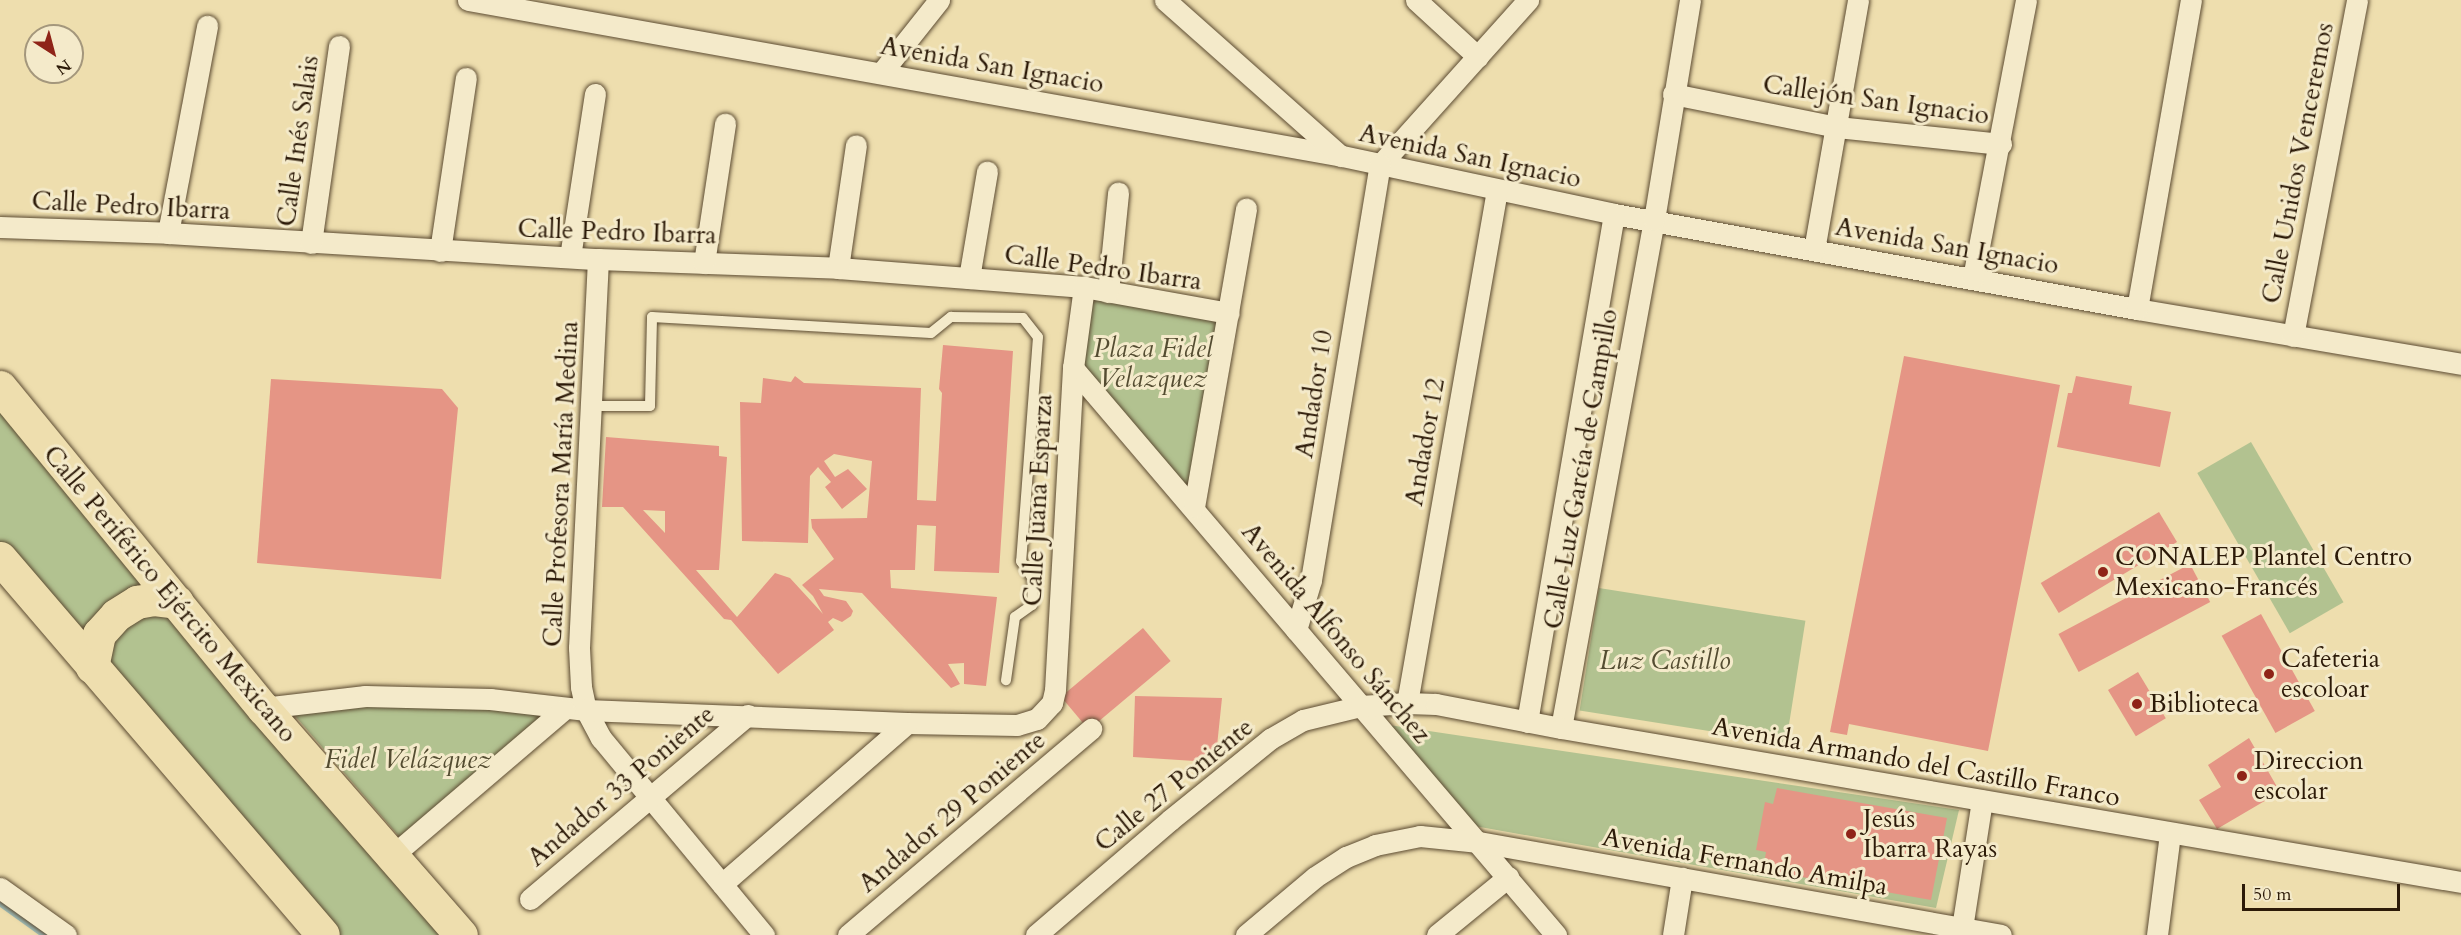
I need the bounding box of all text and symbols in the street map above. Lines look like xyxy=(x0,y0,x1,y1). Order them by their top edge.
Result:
street label: Calle Unidos Venceremos xyxy=(2255,20,2341,306)
north arrow xyxy=(24,24,84,84)
street label: Avenida San Ignacio xyxy=(878,30,1106,100)
street label: Calle Inés Salais xyxy=(271,53,325,229)
text: N xyxy=(51,54,75,80)
street label: Callejón San Ignacio xyxy=(1761,69,1991,131)
street label: Avenida San Ignacio xyxy=(1356,117,1584,195)
street label: Calle Pedro Ibarra xyxy=(31,185,231,227)
street label: Avenida San Ignacio xyxy=(1833,211,2061,281)
street label: Calle Pedro Ibarra xyxy=(517,213,717,251)
street label: Calle Pedro Ibarra xyxy=(1002,239,1204,297)
street label: Calle Luz García de Campillo xyxy=(1537,306,1625,632)
street label: Calle Profesora María Medina xyxy=(537,320,585,648)
street label: Andador 10 xyxy=(1288,328,1340,460)
park label: Plaza Fidel Velazquez xyxy=(1093,333,1213,394)
street label: Andador 12 xyxy=(1398,376,1452,508)
street label: Calle Juana Esparza xyxy=(1017,393,1059,607)
street label: Calle Periférico Ejército Mexicano xyxy=(37,439,303,749)
street label: Avenida Alfonso Sánchez xyxy=(1235,517,1437,749)
place label: CONALEP Plantel Centro Mexicano-Francés xyxy=(2115,541,2412,602)
marker: CONALEP Plantel Centro Mexicano-Francés xyxy=(2096,565,2110,579)
place label: Cafeteria escoloar xyxy=(2281,643,2380,704)
park label: Luz Castillo xyxy=(1599,645,1731,677)
marker: Cafeteria escoloar xyxy=(2262,667,2276,681)
place label: Biblioteca xyxy=(2149,688,2259,720)
marker: Biblioteca xyxy=(2130,697,2144,711)
street label: Andador 33 Poniente xyxy=(521,699,721,873)
street label: Avenida Armando del Castillo Franco xyxy=(1710,711,2122,813)
street label: Calle 27 Poniente xyxy=(1088,712,1260,858)
street label: Andador 29 Poniente xyxy=(852,725,1052,899)
park label: Fidel Velázquez xyxy=(325,744,491,776)
place label: Direccion escolar xyxy=(2254,745,2364,806)
marker: Direccion escolar xyxy=(2235,769,2249,783)
place label: Jesús Ibarra Rayas xyxy=(1863,803,1997,864)
street label: Avenida Fernando Amilpa xyxy=(1600,822,1890,902)
marker: Jesús Ibarra Rayas xyxy=(1844,827,1858,841)
scale bar xyxy=(2245,872,2402,910)
text: 50 m xyxy=(2253,882,2292,907)

